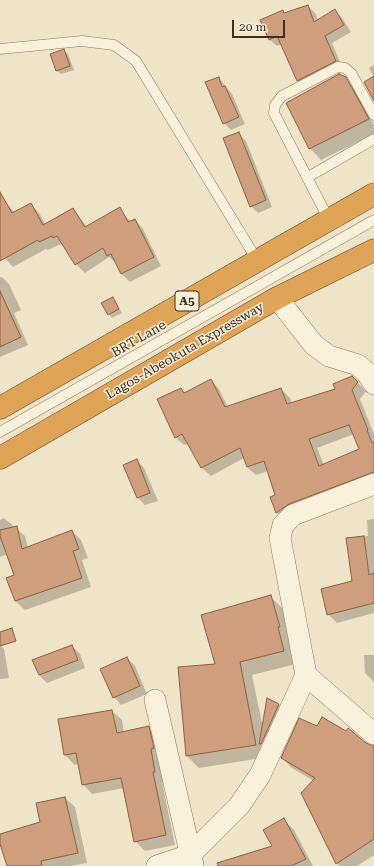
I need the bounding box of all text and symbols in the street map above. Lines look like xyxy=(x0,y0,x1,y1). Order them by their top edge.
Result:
scale bar xyxy=(234,12,287,38)
text: 20 m xyxy=(239,20,266,34)
road number: A5 xyxy=(175,291,199,311)
street label: Lagos-Abeokuta Expressway xyxy=(103,299,267,403)
street label: BRT Lane xyxy=(109,317,169,361)

